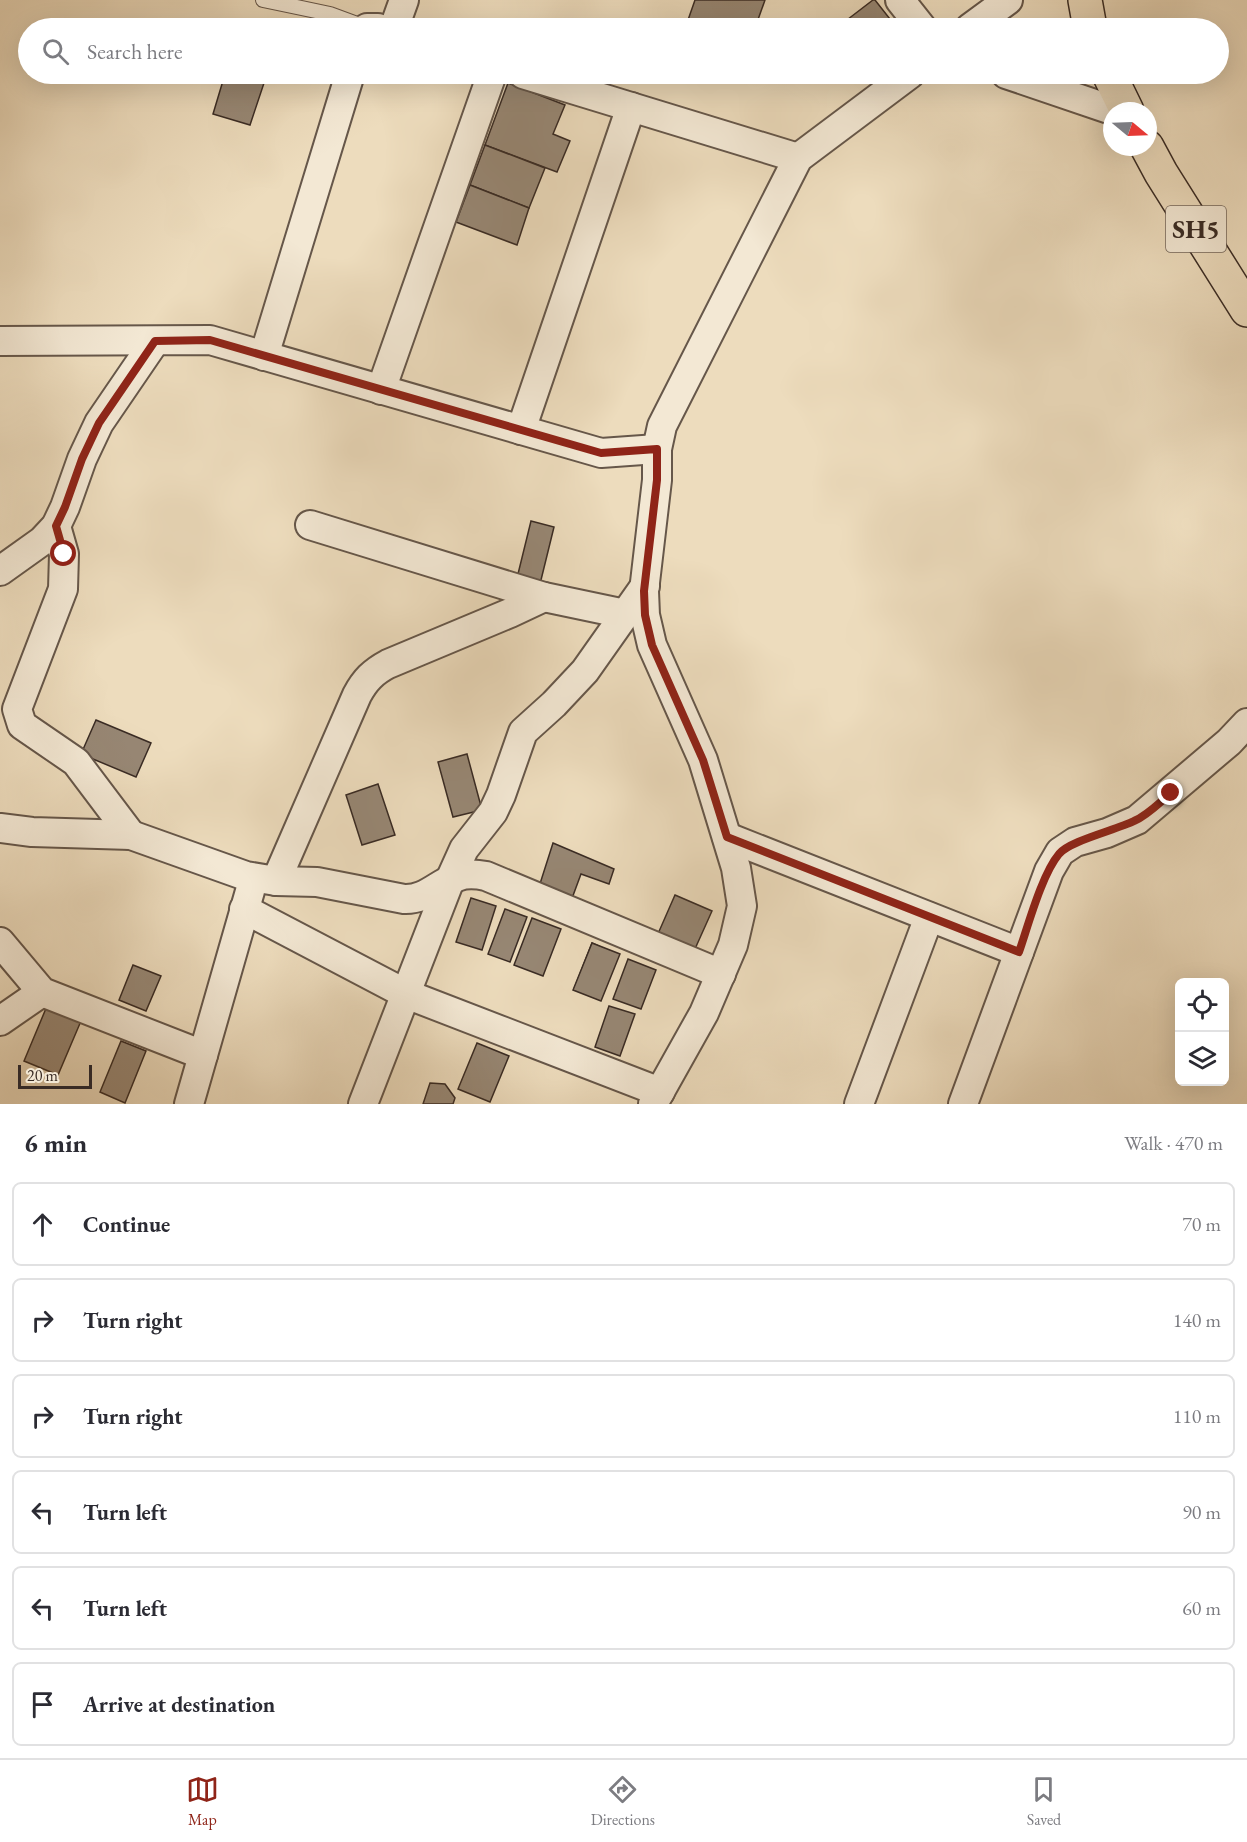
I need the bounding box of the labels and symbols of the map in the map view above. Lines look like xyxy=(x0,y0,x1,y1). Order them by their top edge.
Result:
north arrow xyxy=(1103,102,1157,156)
road number: SH5 xyxy=(1166,206,1226,252)
route start xyxy=(50,540,76,566)
route end xyxy=(1157,779,1183,805)
scale bar xyxy=(18,1062,92,1090)

